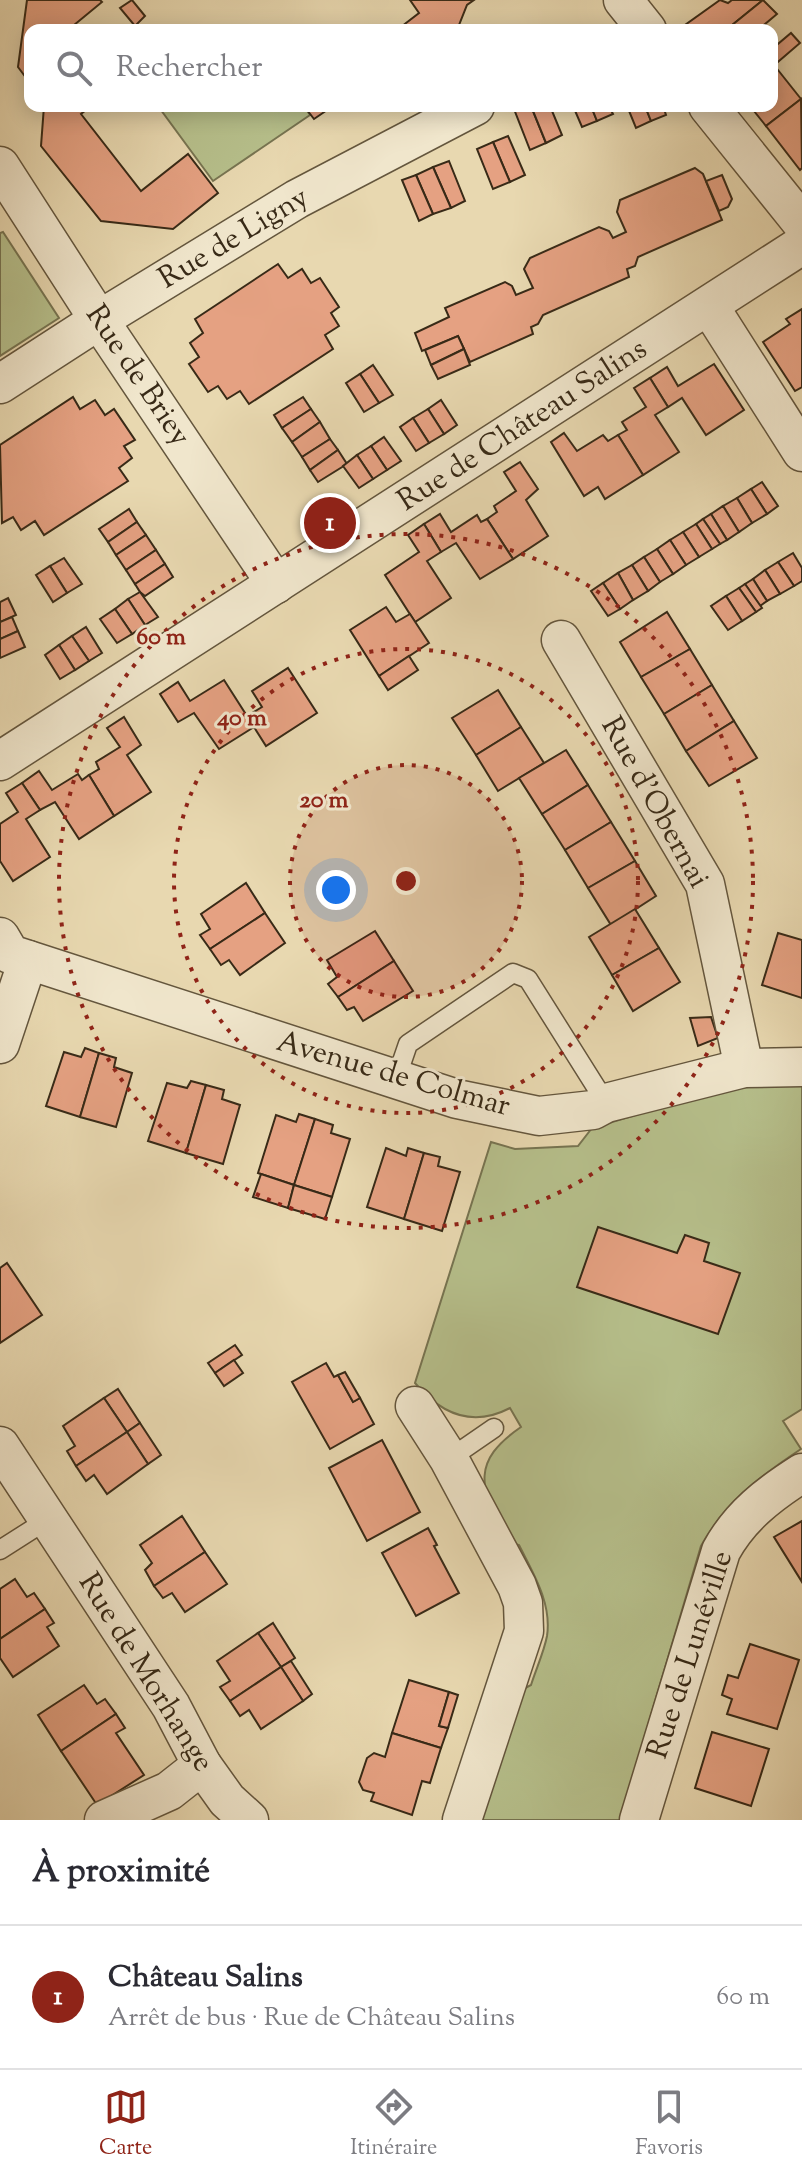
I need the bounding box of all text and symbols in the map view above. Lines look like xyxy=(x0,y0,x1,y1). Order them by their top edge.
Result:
search box xyxy=(24,24,778,112)
icon: search xyxy=(52,46,96,90)
text: Rechercher xyxy=(116,47,263,90)
street label: Rue de Ligny xyxy=(151,177,317,301)
street label: Rue de Briey xyxy=(74,297,200,455)
street label: Rue de Château Salins xyxy=(390,329,656,523)
pin: 1 xyxy=(304,493,356,553)
text: 60 m xyxy=(136,621,186,655)
text: 40 m xyxy=(216,702,267,736)
street label: Rue d'Obernai xyxy=(589,709,719,897)
text: 20 m xyxy=(300,784,349,818)
centre of rings xyxy=(392,867,420,895)
your location xyxy=(316,870,356,910)
street label: Avenue de Colmar xyxy=(271,1021,515,1129)
street label: Rue de Lunéville xyxy=(637,1545,745,1765)
street label: Rue de Morhange xyxy=(67,1565,223,1781)
text: À proximité xyxy=(32,1848,210,1897)
text: Château Salins xyxy=(108,1957,303,2000)
text: 1 xyxy=(54,1979,62,2016)
text: 60 m xyxy=(716,1979,770,2016)
text: Arrêt de bus · Rue de Château Salins xyxy=(108,2000,515,2037)
tab: Carte xyxy=(99,2085,152,2165)
tab: Itinéraire xyxy=(350,2085,437,2165)
tab: Favoris xyxy=(635,2085,703,2165)

